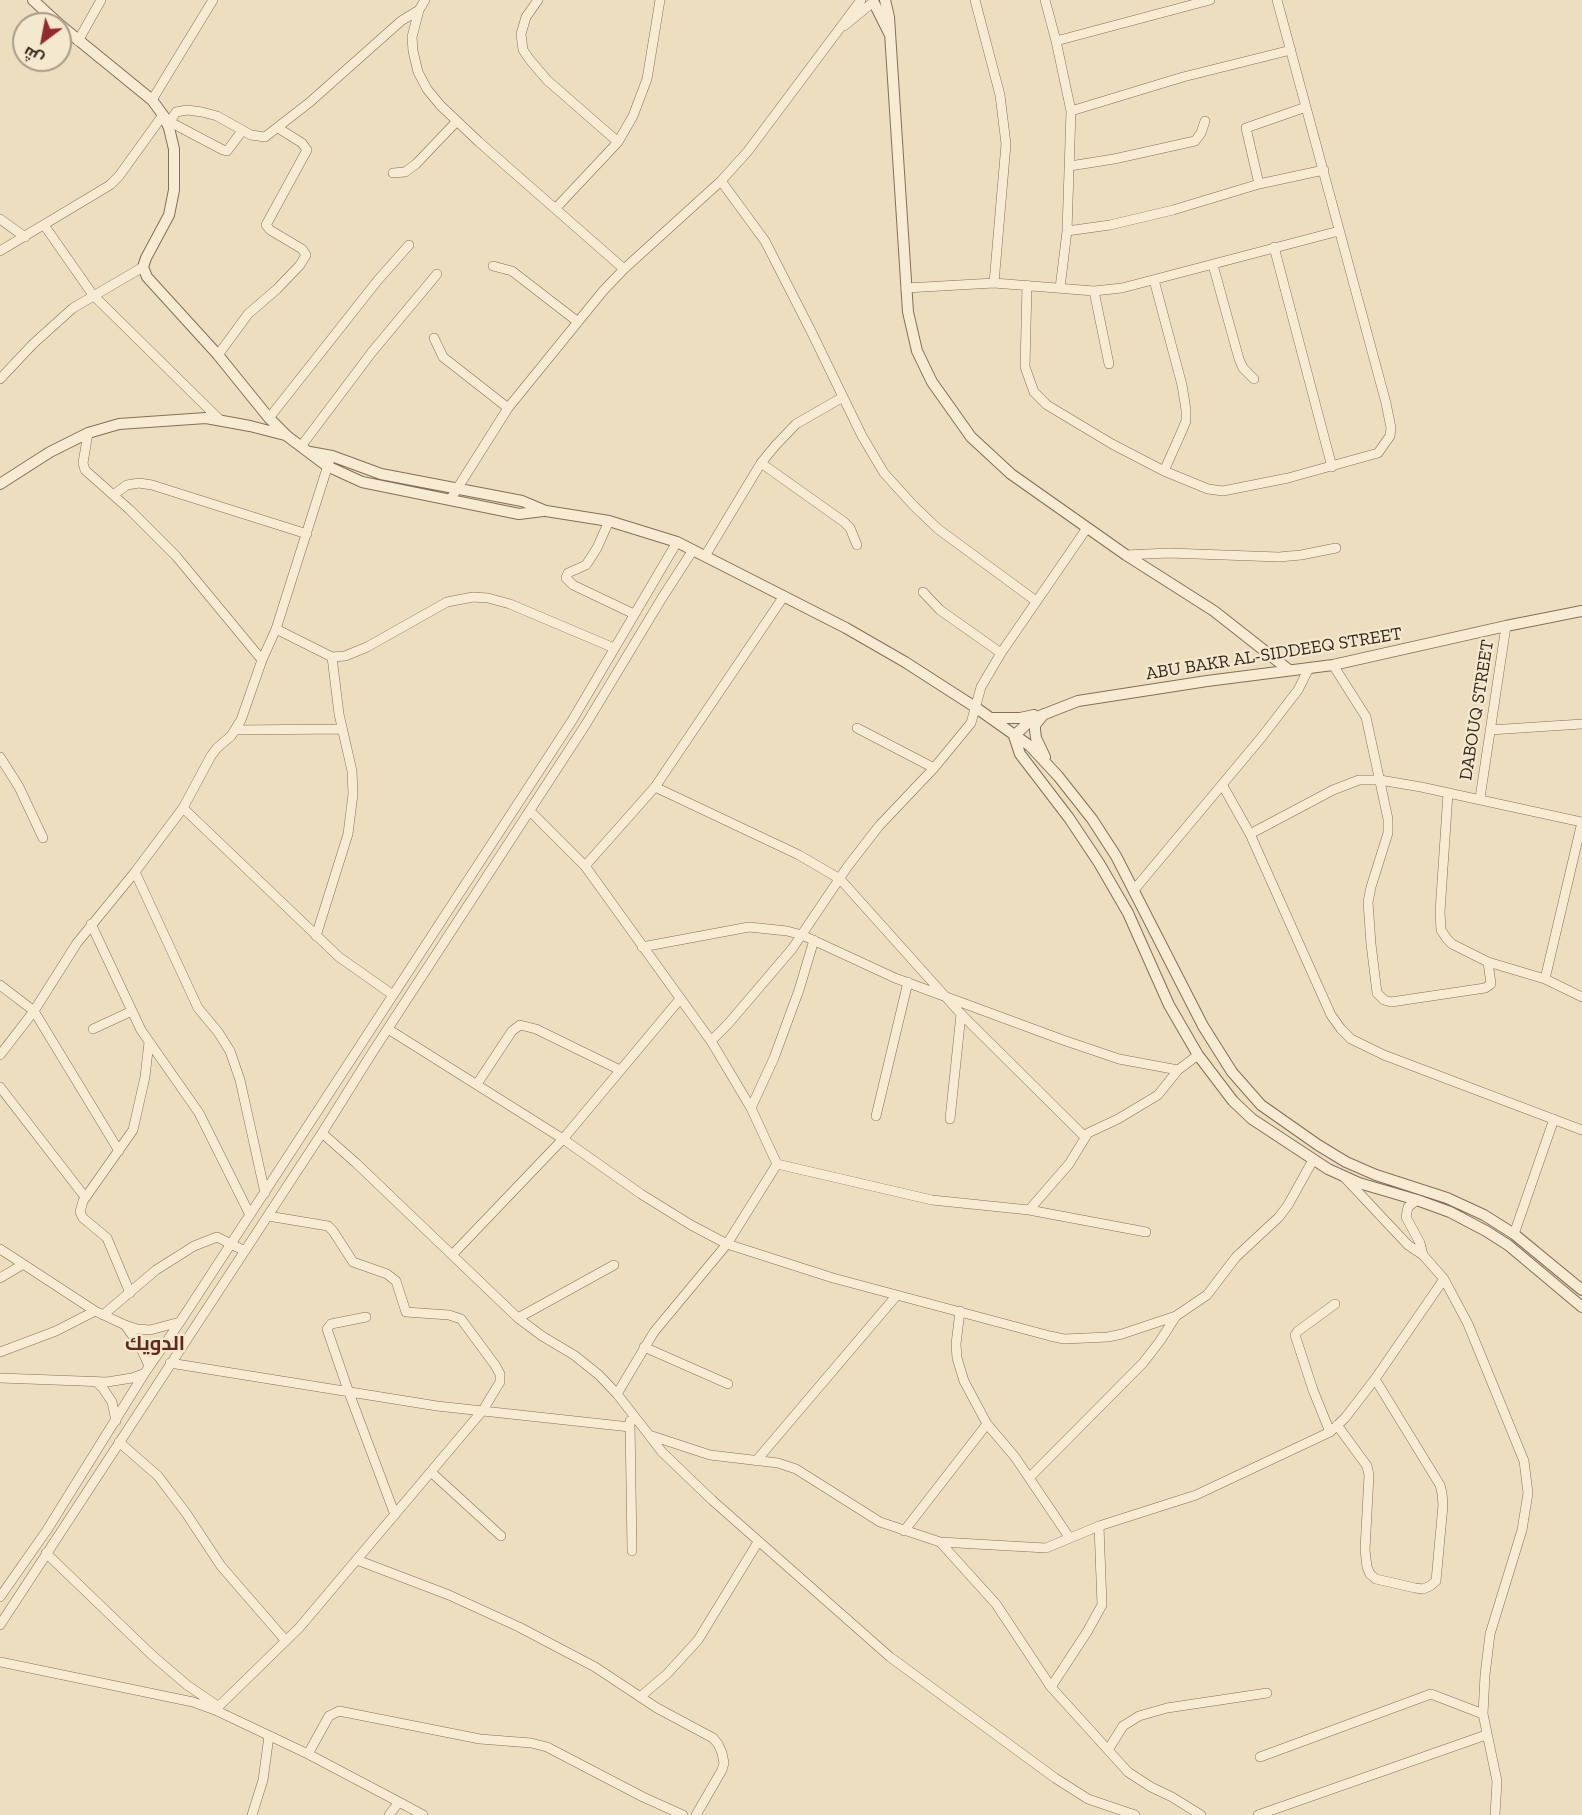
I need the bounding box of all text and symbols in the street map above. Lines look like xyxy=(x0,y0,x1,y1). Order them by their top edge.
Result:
north arrow xyxy=(12,12,72,72)
text: ش xyxy=(20,42,47,69)
street label: ABU BAKR AL-SIDDEEQ STREET xyxy=(1144,623,1404,685)
street label: DABOUQ STREET xyxy=(1455,638,1499,782)
district label: الدويك xyxy=(125,1332,185,1356)

